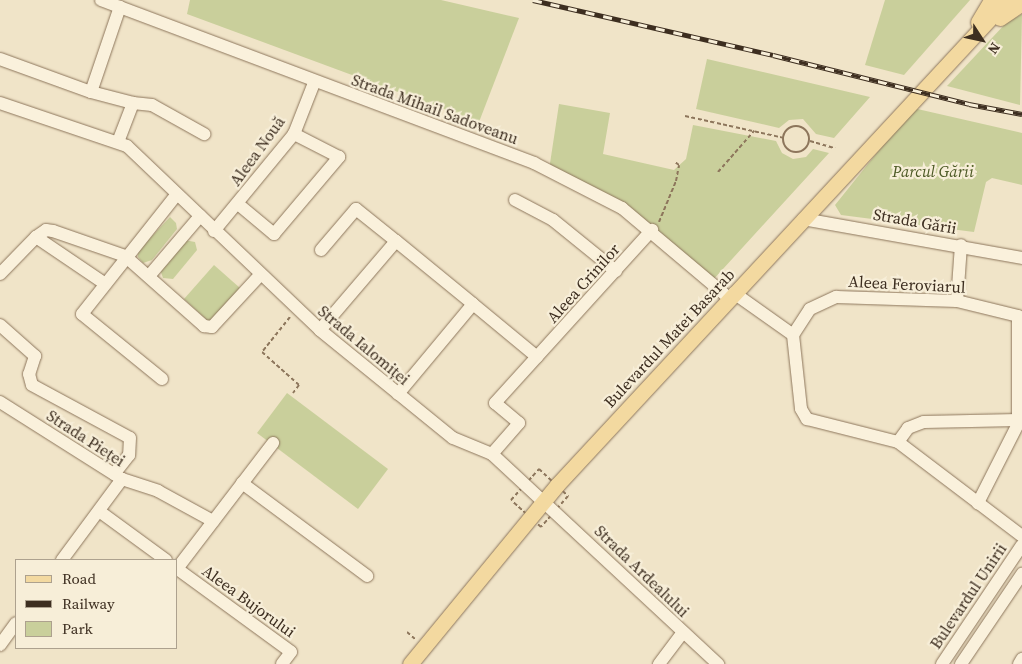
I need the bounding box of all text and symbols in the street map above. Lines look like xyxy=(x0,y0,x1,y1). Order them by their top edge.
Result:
north arrow xyxy=(957,15,1007,65)
text: N xyxy=(983,39,1005,59)
street label: Strada Mihail Sadoveanu xyxy=(349,70,521,148)
street label: Aleea Nouă xyxy=(225,113,289,189)
park label: Parcul Gării xyxy=(892,161,974,181)
street label: Strada Gării xyxy=(872,204,958,238)
street label: Aleea Crinilor xyxy=(542,239,624,327)
street label: Bulevardul Matei Basarab xyxy=(600,265,738,411)
street label: Aleea Feroviarul xyxy=(848,271,966,297)
street label: Strada Ialomiței xyxy=(314,301,414,389)
street label: Strada Pieței xyxy=(43,406,129,470)
street label: Strada Ardealului xyxy=(591,521,693,621)
street label: Bulevardul Unirii xyxy=(926,540,1010,652)
legend xyxy=(15,559,178,649)
street label: Aleea Bujorului xyxy=(199,561,299,641)
text: Road xyxy=(62,568,96,589)
text: Railway xyxy=(62,593,115,614)
text: Park xyxy=(62,618,93,639)

